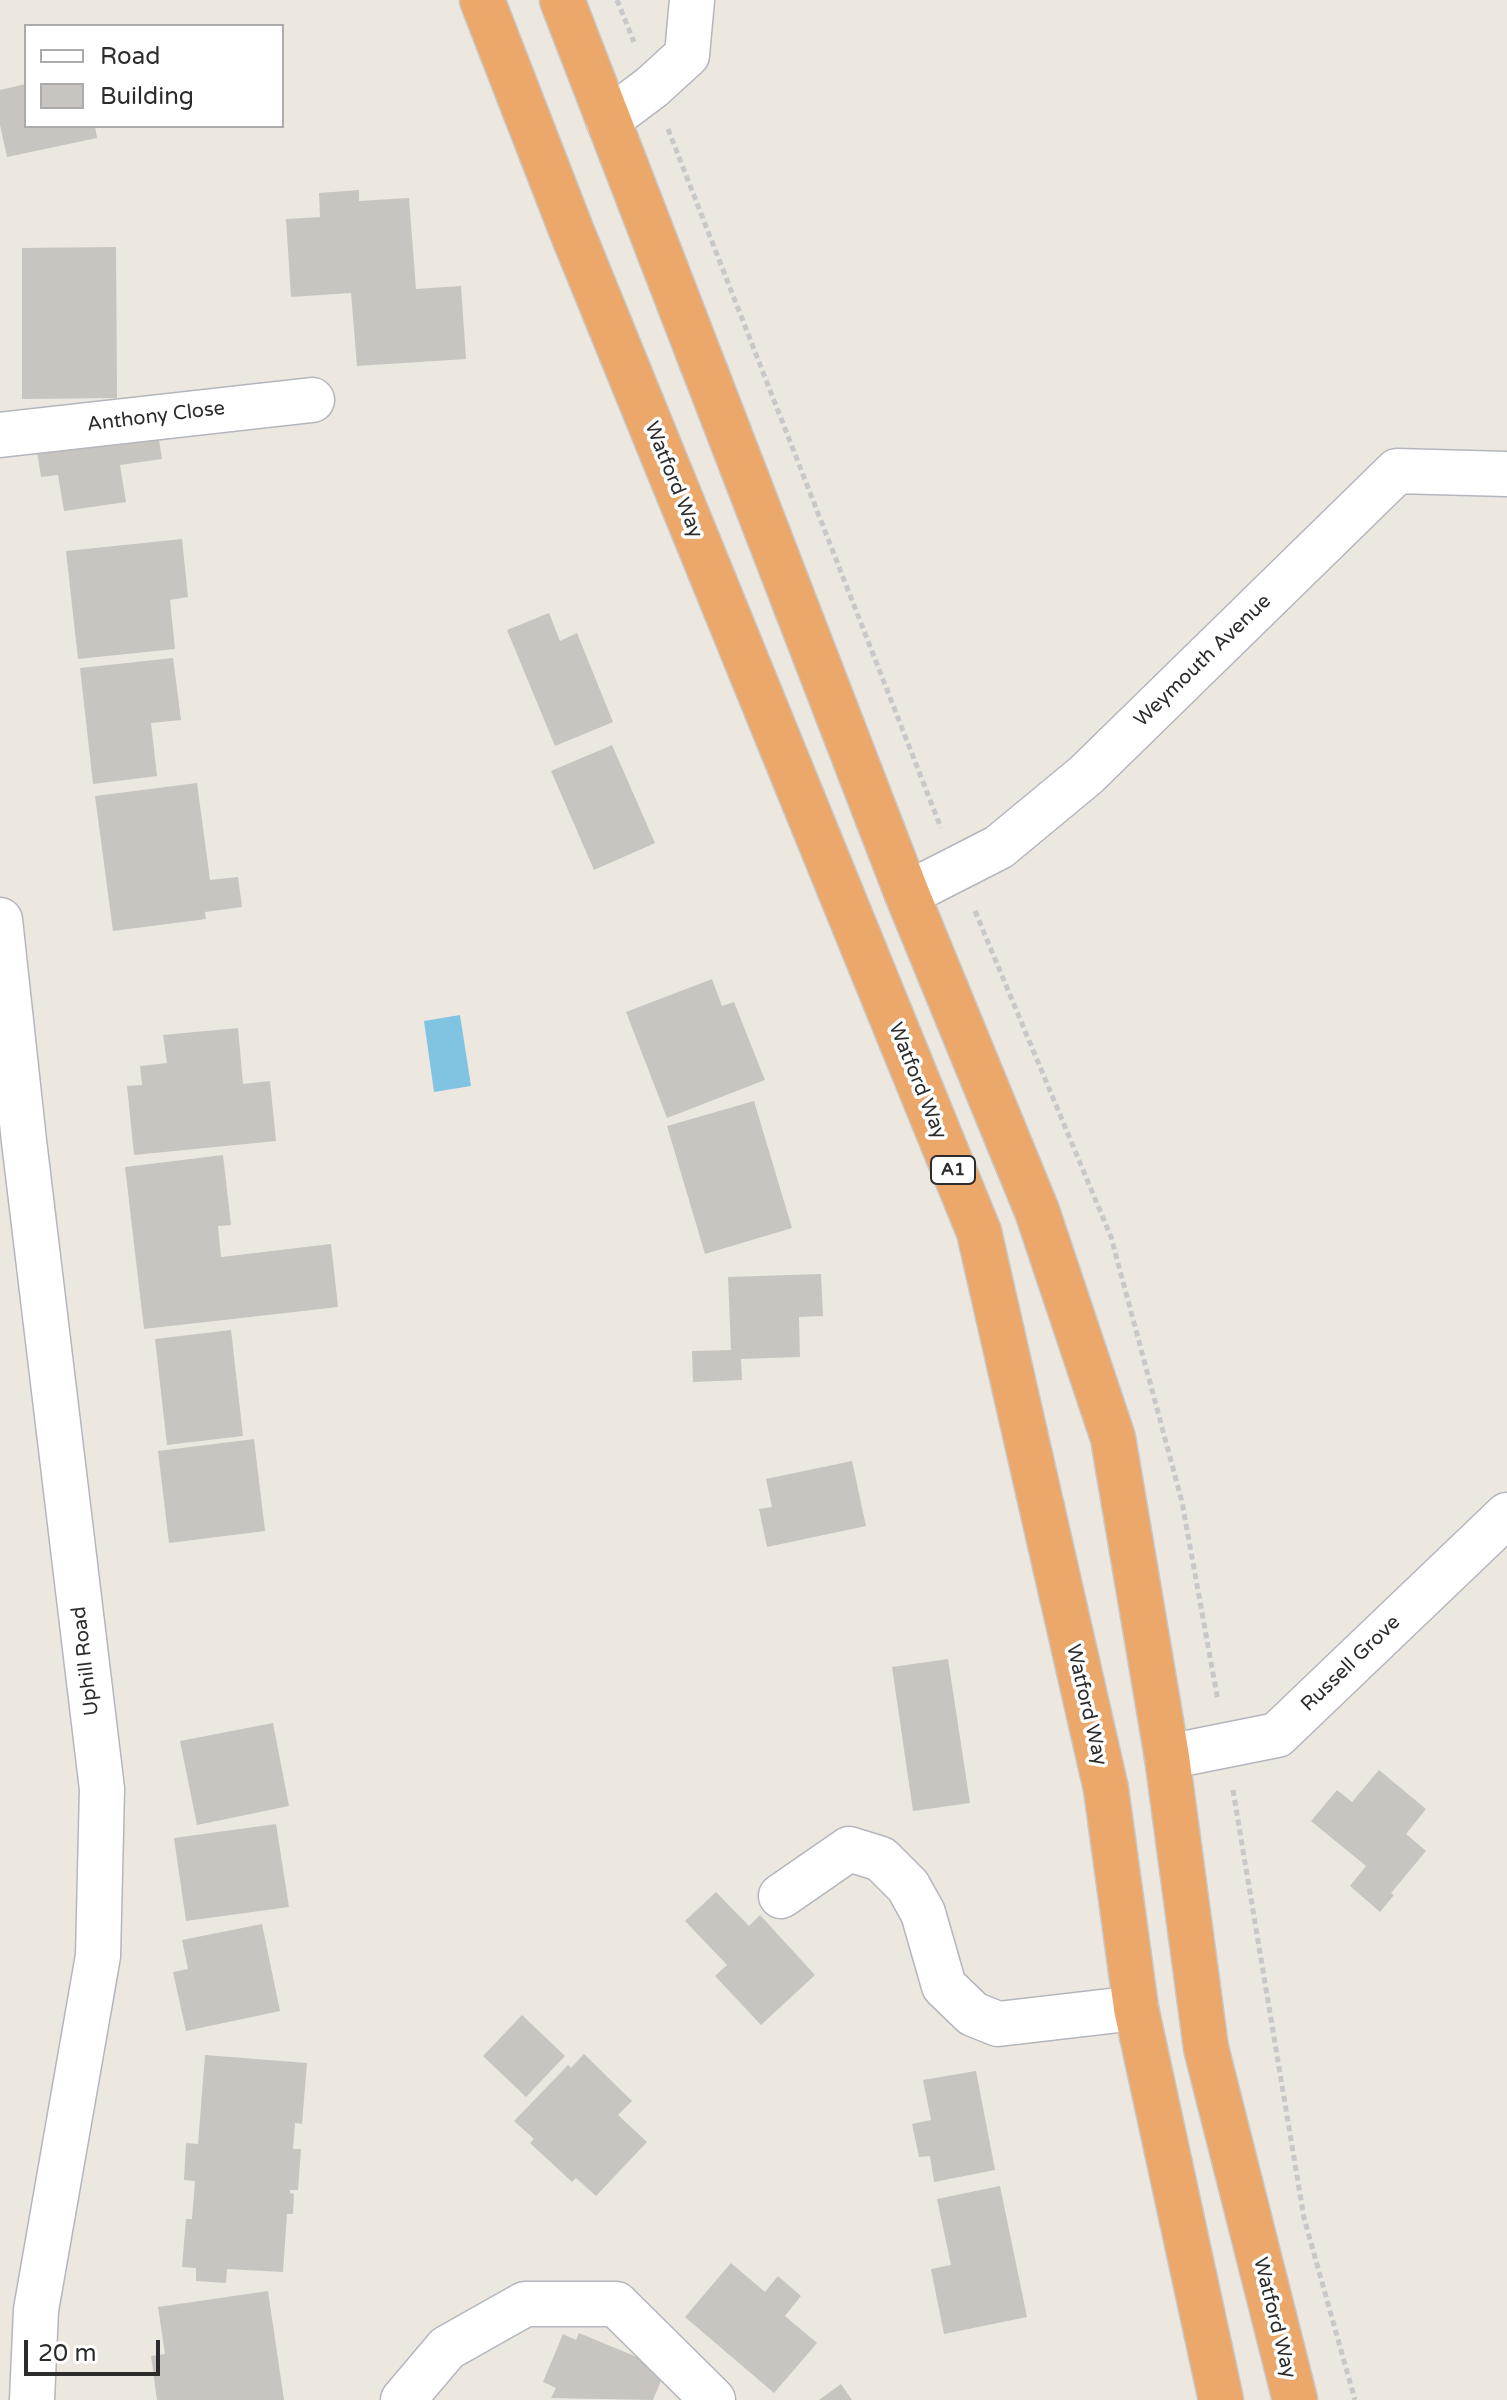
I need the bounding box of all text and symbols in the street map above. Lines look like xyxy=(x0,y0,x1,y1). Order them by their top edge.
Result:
legend xyxy=(24,24,284,128)
text: Road xyxy=(100,42,160,71)
text: Building xyxy=(100,82,194,111)
street label: Anthony Close xyxy=(86,397,226,437)
street label: Watford Way xyxy=(639,418,707,542)
street label: Weymouth Avenue xyxy=(1130,590,1276,732)
street label: Watford Way xyxy=(883,1019,951,1143)
road number: A1 xyxy=(931,1156,975,1184)
street label: Uphill Road xyxy=(67,1605,105,1717)
street label: Russell Grove xyxy=(1296,1611,1406,1717)
street label: Watford Way xyxy=(1060,1642,1112,1768)
street label: Watford Way xyxy=(1247,2255,1301,2381)
scale bar xyxy=(28,2324,164,2374)
text: 20 m xyxy=(38,2339,96,2368)

